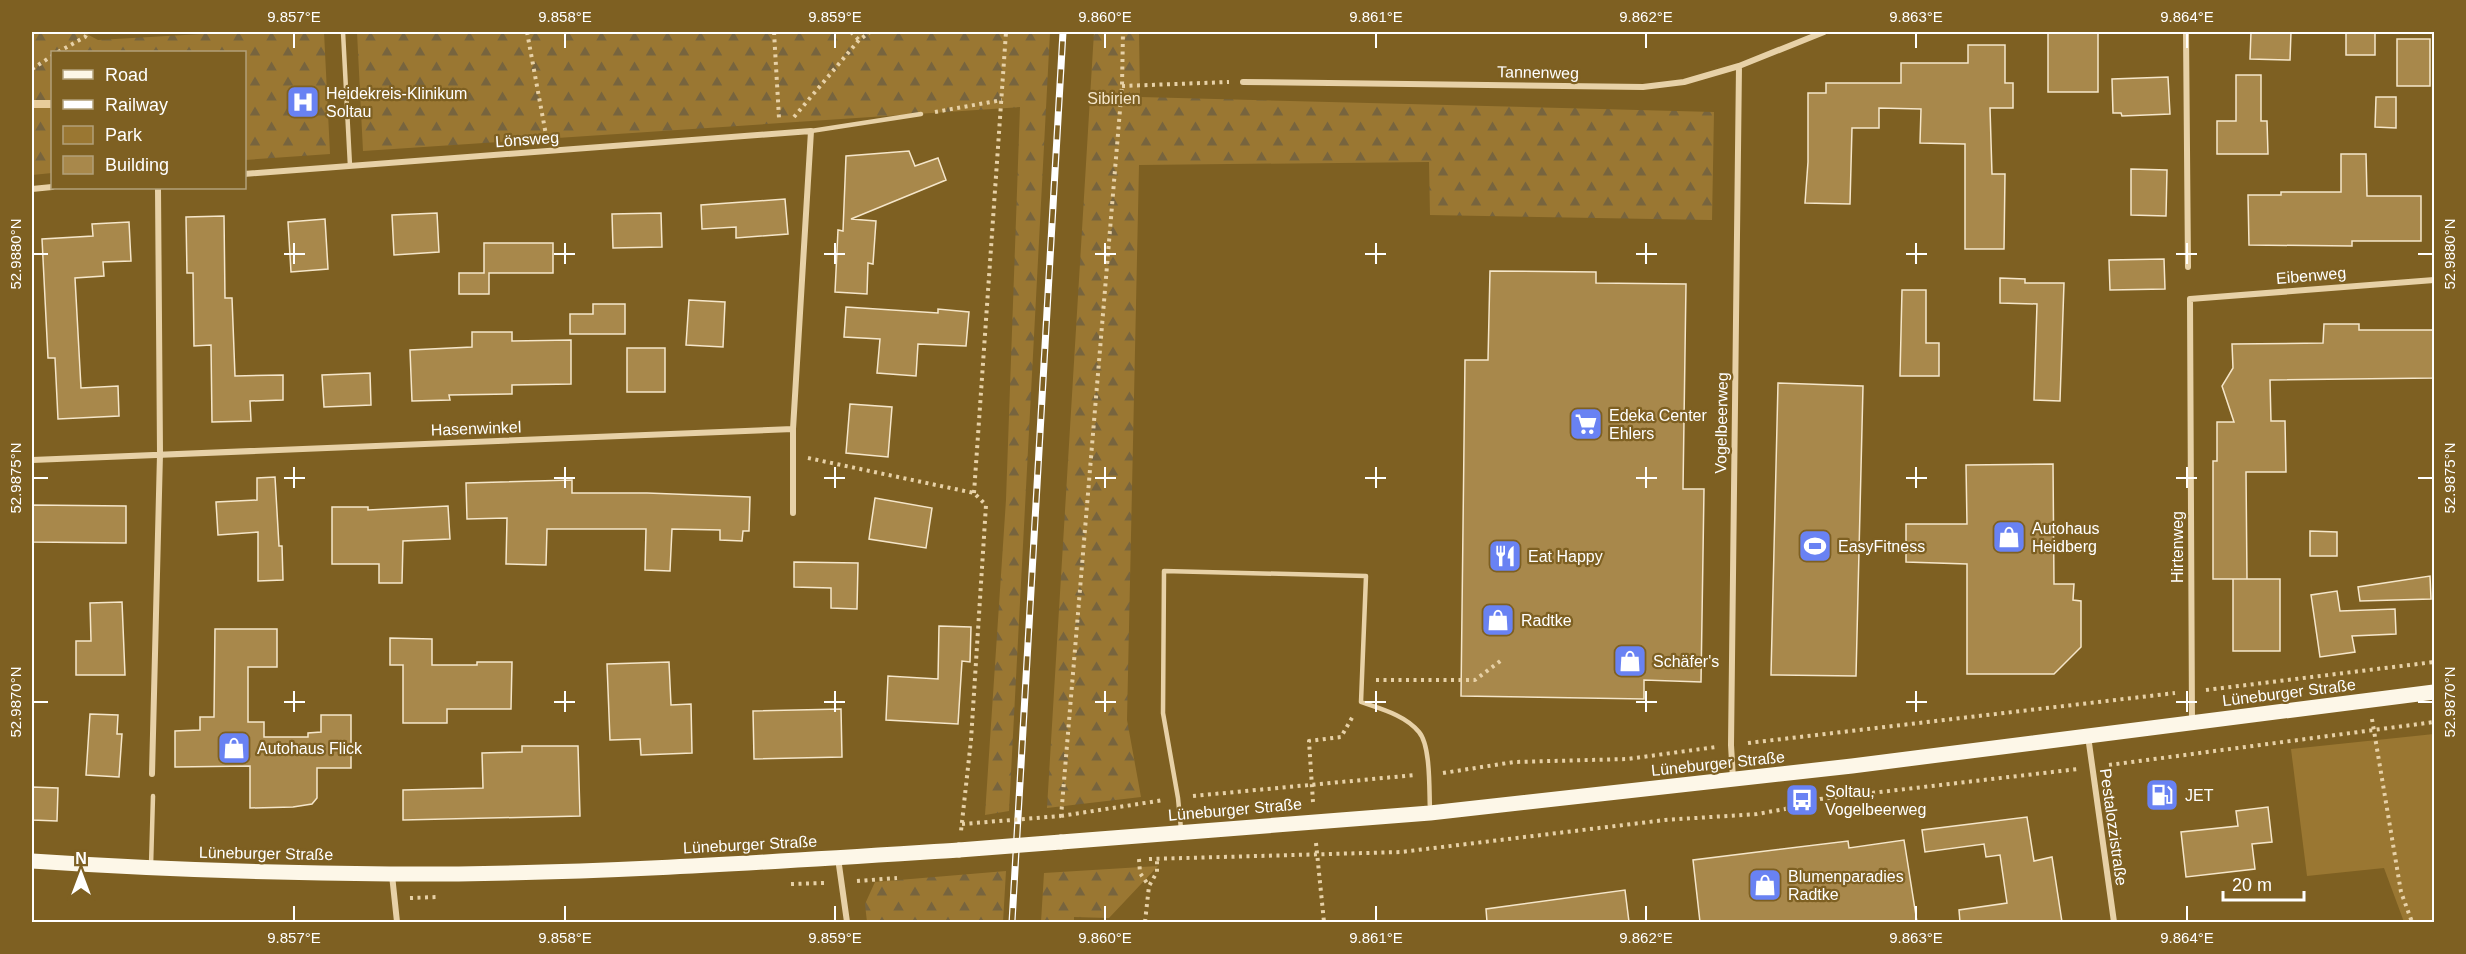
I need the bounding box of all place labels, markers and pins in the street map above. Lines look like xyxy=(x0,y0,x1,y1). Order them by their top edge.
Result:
hospital icon: Heidekreis-Klinikum Soltau xyxy=(285,84,321,120)
place label: Heidekreis-Klinikum Soltau xyxy=(326,85,467,120)
supermarket icon: Edeka Center Ehlers xyxy=(1568,406,1604,442)
place label: Edeka Center Ehlers xyxy=(1609,407,1708,442)
shop icon: Autohaus Heidberg xyxy=(1991,519,2027,555)
place label: Autohaus Heidberg xyxy=(2032,520,2100,555)
sports icon: EasyFitness xyxy=(1797,528,1833,564)
restaurant icon: Eat Happy xyxy=(1487,538,1523,574)
place label: EasyFitness xyxy=(1838,538,1925,555)
place label: Eat Happy xyxy=(1528,548,1603,565)
shop icon: Radtke xyxy=(1480,602,1516,638)
place label: Radtke xyxy=(1521,612,1572,629)
shop icon: Schäfer's xyxy=(1612,643,1648,679)
place label: Schäfer's xyxy=(1653,653,1719,670)
shop icon: Autohaus Flick xyxy=(216,730,252,766)
place label: Autohaus Flick xyxy=(257,740,363,757)
fuel station icon: JET xyxy=(2144,777,2180,813)
bus stop icon: Soltau, Vogelbeerweg xyxy=(1784,782,1820,818)
place label: Soltau, Vogelbeerweg xyxy=(1825,783,1926,818)
place label: JET xyxy=(2185,787,2214,804)
shop icon: Blumenparadies Radtke xyxy=(1747,867,1783,903)
place label: Blumenparadies Radtke xyxy=(1788,868,1904,903)

